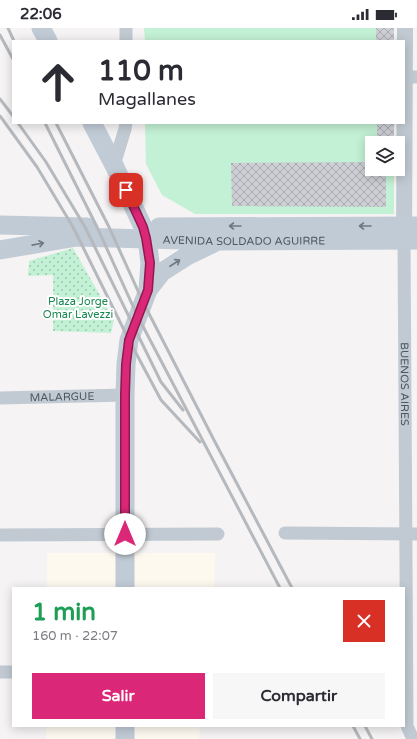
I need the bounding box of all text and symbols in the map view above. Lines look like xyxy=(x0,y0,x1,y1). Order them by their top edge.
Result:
text: 22:06 xyxy=(20,5,62,23)
text: 110 m xyxy=(98,54,184,88)
icon: ahead xyxy=(32,56,84,108)
text: Magallanes xyxy=(98,88,196,110)
map controls xyxy=(365,136,405,176)
button: layers xyxy=(365,136,405,176)
pin xyxy=(109,173,143,207)
icon: arrive xyxy=(115,179,137,201)
one-way arrow xyxy=(229,222,242,230)
one-way arrow xyxy=(359,222,372,230)
street label: AVENIDA SOLDADO AGUIRRE xyxy=(162,233,325,248)
one-way arrow xyxy=(32,240,45,248)
one-way arrow xyxy=(169,259,181,267)
park label: Plaza Jorge Omar Lavezzi xyxy=(43,295,113,321)
street label: BUENOS AIRES xyxy=(398,342,411,426)
street label: MALARGUE xyxy=(29,390,95,404)
position arrow xyxy=(104,513,146,555)
text: 1 min xyxy=(32,598,96,627)
button: close xyxy=(343,600,385,642)
text: 160 m · 22:07 xyxy=(32,628,118,644)
button: Salir xyxy=(32,673,205,719)
button: Compartir xyxy=(213,673,385,719)

